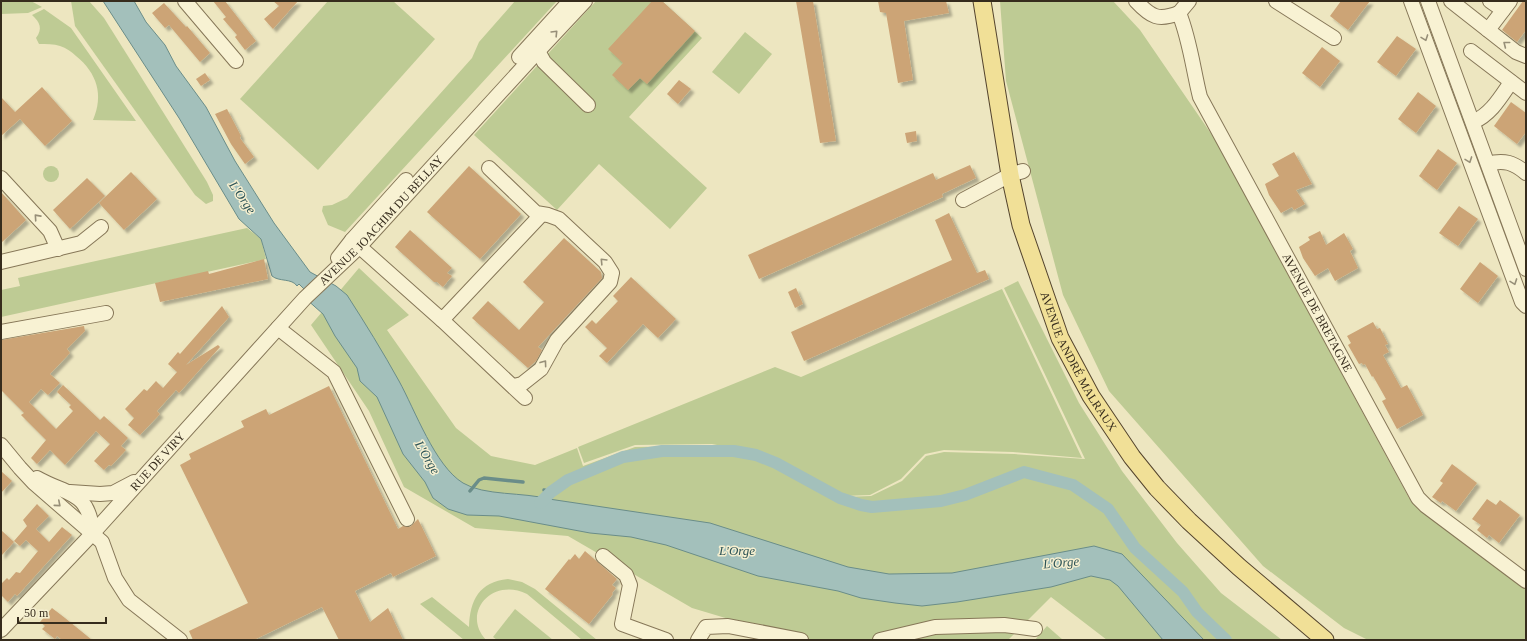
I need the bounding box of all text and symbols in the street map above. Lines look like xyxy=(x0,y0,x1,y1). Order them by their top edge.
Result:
one-way arrow xyxy=(550,30,558,38)
one-way arrow xyxy=(1420,34,1428,41)
one-way arrow xyxy=(1504,42,1511,49)
street label: AVENUE JOACHIM DU BELLAY xyxy=(316,152,446,288)
one-way arrow xyxy=(1464,156,1473,163)
water label: L'Orge xyxy=(225,177,259,217)
one-way arrow xyxy=(34,214,41,222)
street label: AVENUE DE BRETAGNE xyxy=(1279,251,1355,374)
one-way arrow xyxy=(600,258,608,266)
one-way arrow xyxy=(1510,278,1518,285)
street label: AVENUE ANDRÉ MALRAUX xyxy=(1038,290,1120,434)
one-way arrow xyxy=(540,361,547,368)
street label: RUE DE VIRY xyxy=(127,429,188,494)
water label: L'Orge xyxy=(411,437,443,477)
one-way arrow xyxy=(54,500,61,507)
water label: L'Orge xyxy=(718,543,755,558)
water label: L'Orge xyxy=(1041,553,1080,572)
scale bar xyxy=(18,599,106,625)
text: 50 m xyxy=(24,606,49,620)

